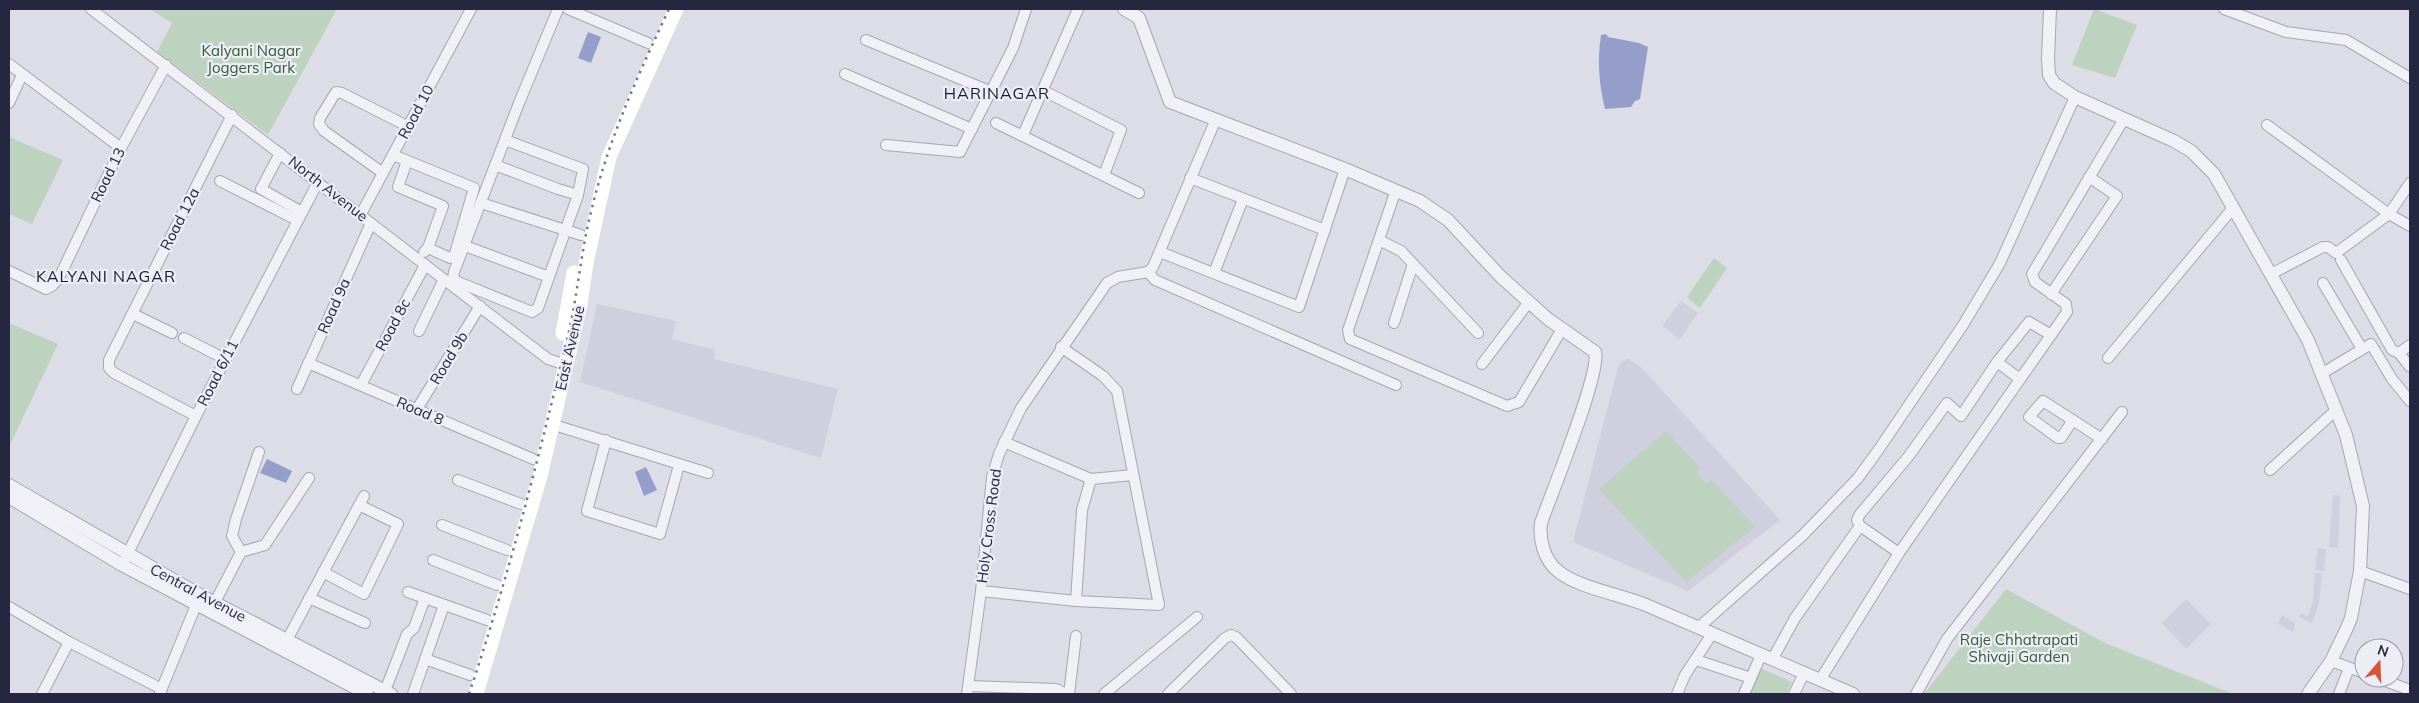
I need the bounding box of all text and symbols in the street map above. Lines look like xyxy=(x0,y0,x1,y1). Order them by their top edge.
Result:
park label: Kalyani Nagar Joggers Park xyxy=(202,41,301,77)
street label: Road 10 xyxy=(393,81,438,142)
district label: HARINAGAR xyxy=(944,83,1050,103)
street label: Road 13 xyxy=(86,144,129,205)
street label: North Avenue xyxy=(285,152,372,226)
street label: Road 12a xyxy=(156,184,203,253)
district label: KALYANI NAGAR xyxy=(36,266,176,286)
street label: Road 9a xyxy=(313,275,354,336)
street label: Road 8c xyxy=(371,295,414,354)
street label: East Avenue xyxy=(551,304,588,392)
street label: Road 9b xyxy=(425,328,472,388)
street label: Road 6/11 xyxy=(193,336,242,409)
street label: Road 8 xyxy=(394,392,447,429)
street label: Holy Cross Road xyxy=(972,468,1005,584)
street label: Central Avenue xyxy=(147,559,250,626)
park label: Raje Chhatrapati Shivaji Garden xyxy=(1960,630,2078,666)
north arrow xyxy=(2354,638,2404,688)
text: N xyxy=(2375,640,2391,661)

